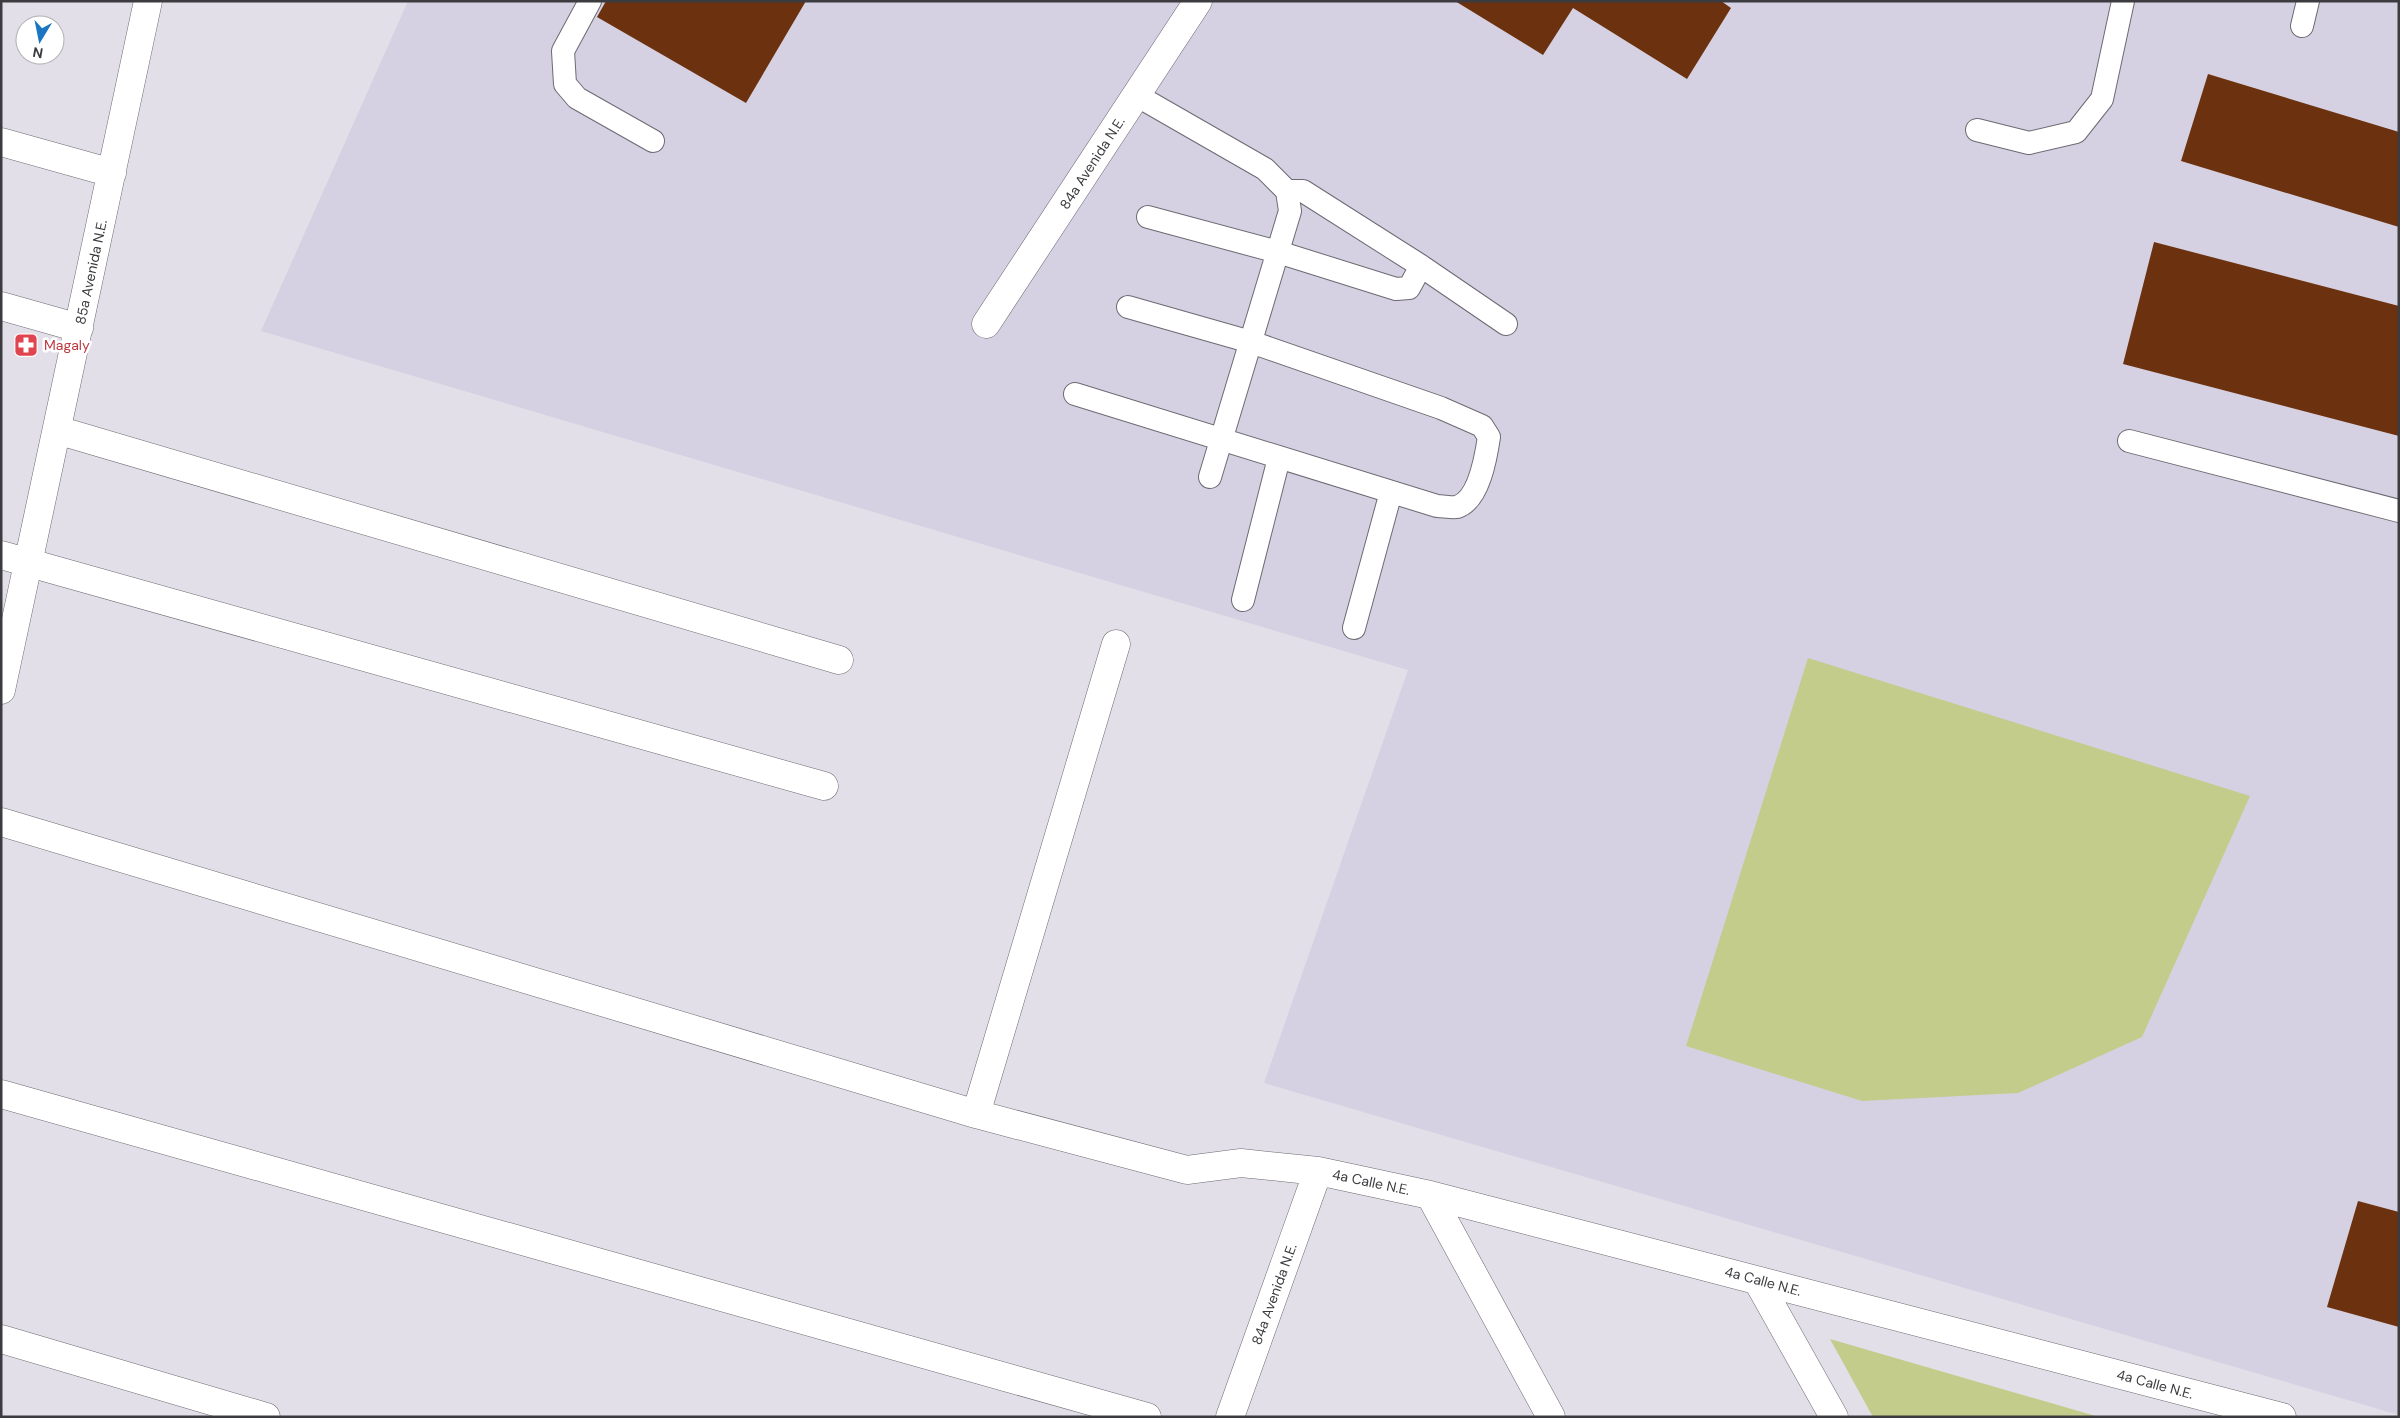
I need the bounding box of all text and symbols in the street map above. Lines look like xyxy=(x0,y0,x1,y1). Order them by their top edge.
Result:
north arrow xyxy=(15,15,65,65)
text: N xyxy=(31,43,44,63)
street label: 84a Avenida N.E. xyxy=(1055,113,1129,213)
street label: 85a Avenida N.E. xyxy=(71,218,111,326)
pharmacy icon: Magaly xyxy=(13,332,39,358)
place label: Magaly xyxy=(44,336,90,354)
street label: 4a Calle N.E. xyxy=(1331,1165,1412,1199)
street label: 84a Avenida N.E. xyxy=(1247,1241,1301,1347)
street label: 4a Calle N.E. xyxy=(1723,1262,1803,1300)
street label: 4a Calle N.E. xyxy=(2115,1365,2195,1403)

